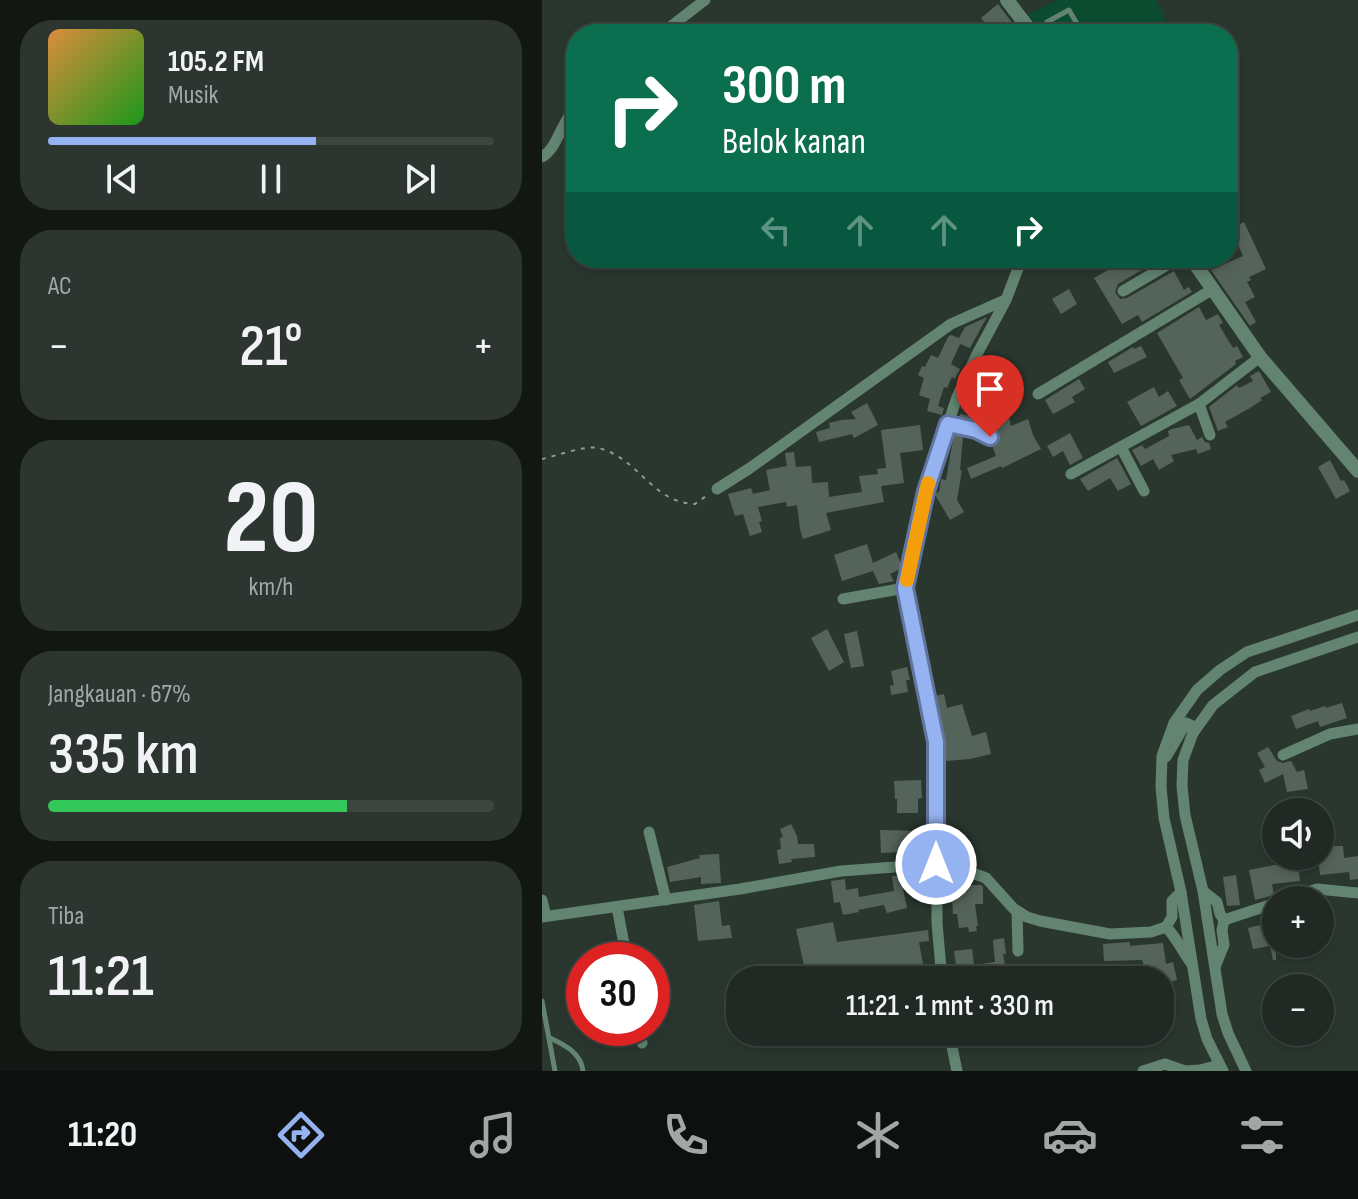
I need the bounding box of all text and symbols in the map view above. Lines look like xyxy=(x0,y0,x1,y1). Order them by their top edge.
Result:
text: 105.2 FM xyxy=(168,44,264,80)
text: 300 m xyxy=(722,53,846,120)
icon: right xyxy=(590,56,694,160)
text: Musik xyxy=(168,80,218,111)
text: Belok kanan xyxy=(722,121,866,164)
icon: previous xyxy=(100,157,144,201)
icon: pause xyxy=(249,157,293,201)
icon: next xyxy=(398,157,442,201)
icon: left xyxy=(754,208,798,252)
icon: ahead xyxy=(838,208,882,252)
icon: ahead xyxy=(922,208,966,252)
icon: right xyxy=(1006,208,1050,252)
text: AC xyxy=(48,271,72,302)
text: 21° xyxy=(239,311,303,383)
text: − xyxy=(48,320,70,373)
text: + xyxy=(472,320,494,373)
pin xyxy=(956,355,1024,437)
icon: arrive xyxy=(968,367,1012,411)
text: 20 xyxy=(223,457,319,582)
text: km/h xyxy=(249,572,293,603)
text: Jangkauan · 67% xyxy=(48,679,191,710)
text: 335 km xyxy=(48,719,199,791)
map controls xyxy=(1262,798,1334,1046)
button: sound xyxy=(1262,798,1334,870)
position arrow xyxy=(894,822,978,906)
button: + xyxy=(1262,886,1334,958)
text: Tiba xyxy=(48,901,84,932)
text: 11:21 xyxy=(48,941,154,1013)
speed limit sign: 30 xyxy=(566,942,670,1046)
button: − xyxy=(1262,974,1334,1046)
text: 11:21 · 1 mnt · 330 m xyxy=(846,988,1054,1024)
icon: directions xyxy=(273,1107,329,1163)
icon: music xyxy=(465,1107,521,1163)
icon: phone xyxy=(658,1107,714,1163)
icon: climate xyxy=(850,1107,906,1163)
icon: car xyxy=(1042,1107,1098,1163)
icon: filters xyxy=(1234,1107,1290,1163)
text: 11:20 xyxy=(68,1114,137,1157)

